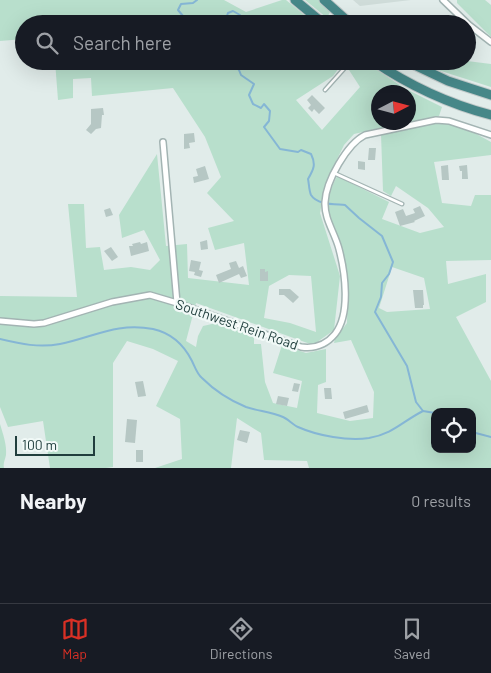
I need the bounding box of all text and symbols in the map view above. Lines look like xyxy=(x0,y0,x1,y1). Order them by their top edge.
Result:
search box xyxy=(15,15,476,70)
icon: search xyxy=(33,29,61,57)
text: Search here xyxy=(73,31,172,54)
north arrow xyxy=(371,85,416,130)
street label: Southwest Rein Road xyxy=(173,295,301,353)
map controls xyxy=(431,408,476,453)
button: locate xyxy=(431,408,476,453)
scale bar xyxy=(15,433,95,456)
text: 100 m xyxy=(22,436,57,453)
text: Nearby xyxy=(20,488,86,513)
text: 0 results xyxy=(411,491,471,510)
tab: Map xyxy=(61,615,89,662)
tab: Directions xyxy=(210,615,272,662)
tab: Saved xyxy=(394,615,430,662)

